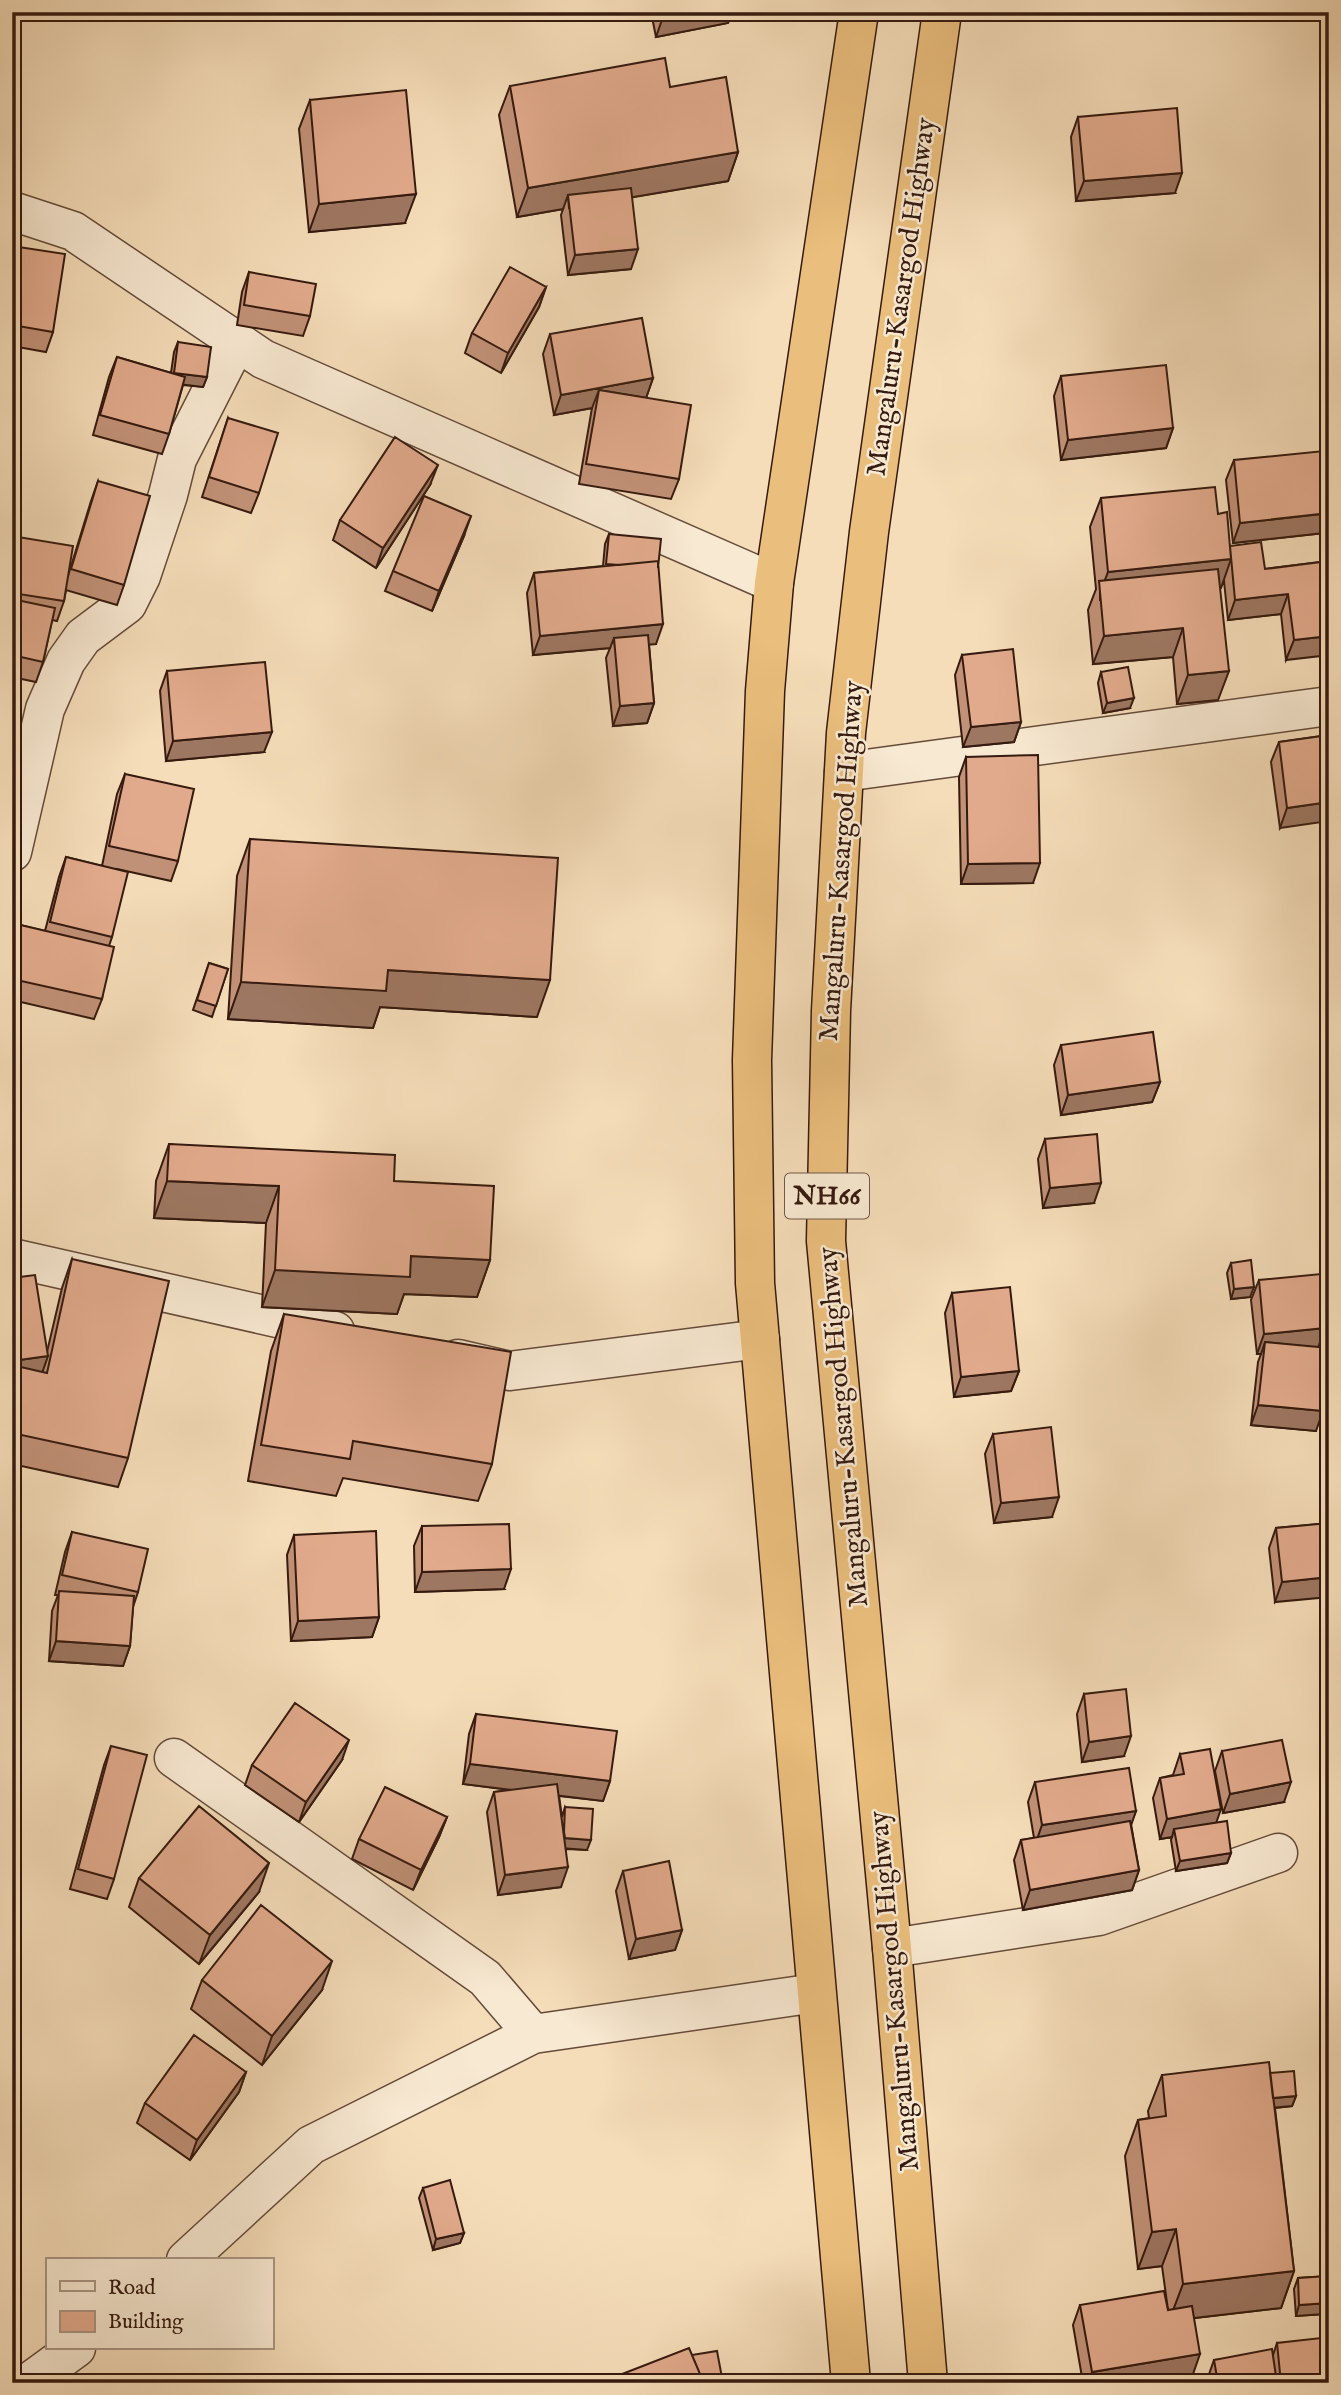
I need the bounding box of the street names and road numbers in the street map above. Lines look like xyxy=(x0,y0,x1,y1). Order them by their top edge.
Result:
street label: Mangaluru-Kasargod Highway xyxy=(860,115,945,478)
street label: Mangaluru-Kasargod Highway xyxy=(812,679,872,1043)
road number: NH66 xyxy=(785,1174,869,1218)
street label: Mangaluru-Kasargod Highway xyxy=(811,1245,877,1609)
street label: Mangaluru-Kasargod Highway xyxy=(862,1809,928,2173)

